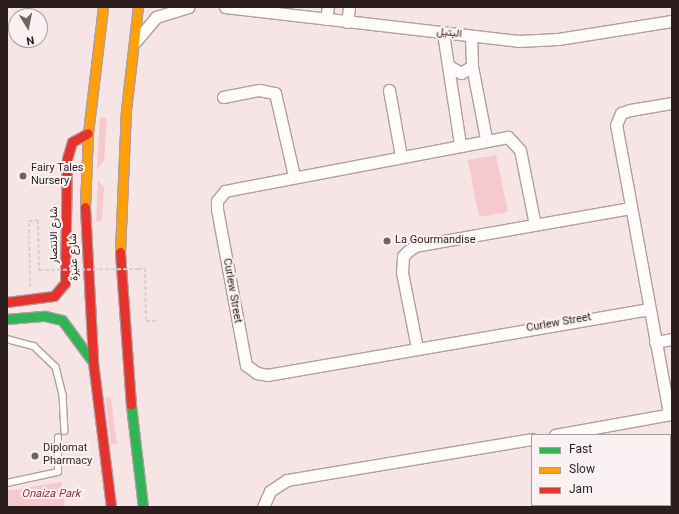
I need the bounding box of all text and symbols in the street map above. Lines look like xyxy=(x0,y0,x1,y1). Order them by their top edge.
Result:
north arrow xyxy=(8,8,48,48)
street label: البتيل xyxy=(436,26,462,42)
text: N xyxy=(25,30,35,48)
place label: Fairy Tales Nursery xyxy=(31,163,84,189)
marker: Fairy Tales Nursery xyxy=(18,171,28,181)
street label: شارع الانتصار xyxy=(48,206,62,264)
street label: شارع عنيزة xyxy=(68,233,82,281)
place label: La Gourmandise xyxy=(395,234,476,248)
marker: La Gourmandise xyxy=(382,236,392,246)
street label: Curlew Street xyxy=(219,258,243,324)
street label: Curlew Street xyxy=(526,312,592,336)
legend xyxy=(531,434,671,506)
text: Fast xyxy=(569,441,592,459)
place label: Diplomat Pharmacy xyxy=(43,443,92,469)
marker: Diplomat Pharmacy xyxy=(30,451,40,461)
text: Slow xyxy=(569,461,595,479)
text: Jam xyxy=(569,481,593,499)
park label: Onaiza Park xyxy=(22,488,80,502)

